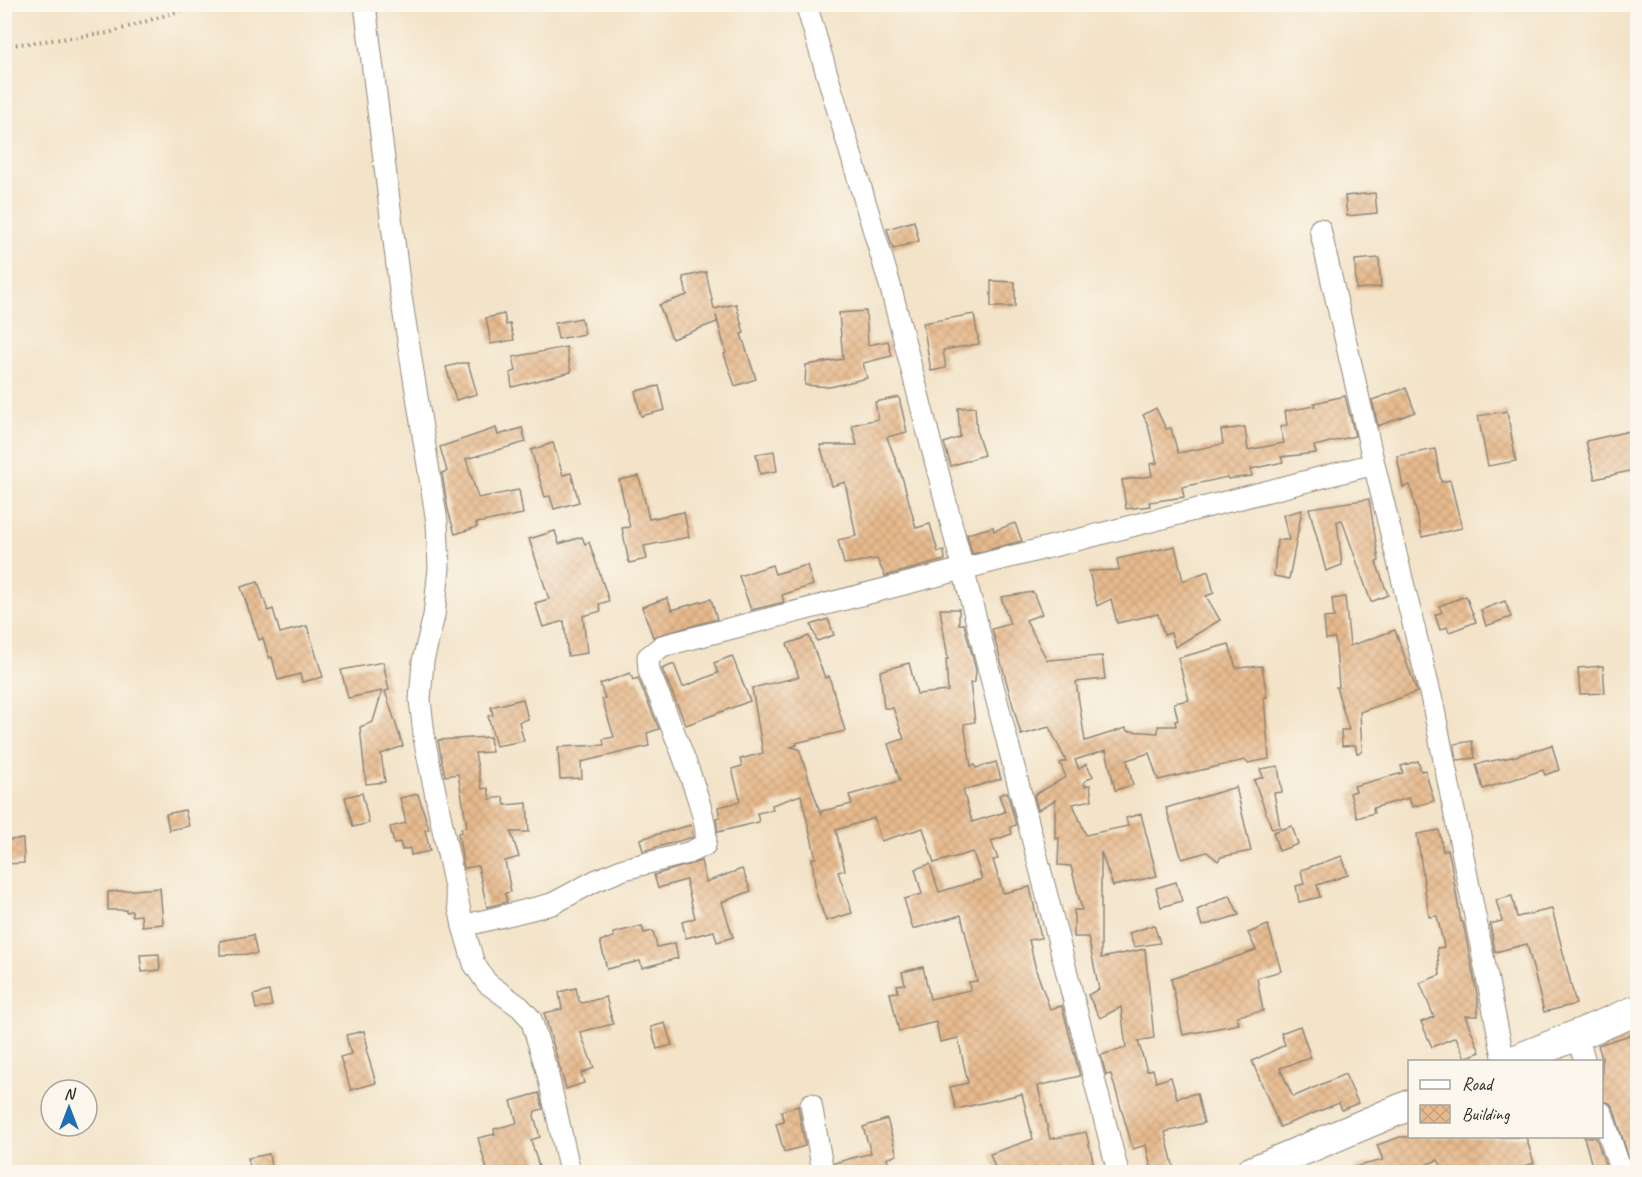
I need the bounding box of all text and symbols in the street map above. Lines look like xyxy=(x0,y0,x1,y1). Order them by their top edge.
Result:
legend xyxy=(1408,1060,1603,1138)
text: Road xyxy=(1462,1073,1495,1095)
north arrow xyxy=(39,1078,99,1138)
text: N xyxy=(64,1084,77,1104)
text: Building xyxy=(1462,1103,1511,1125)

